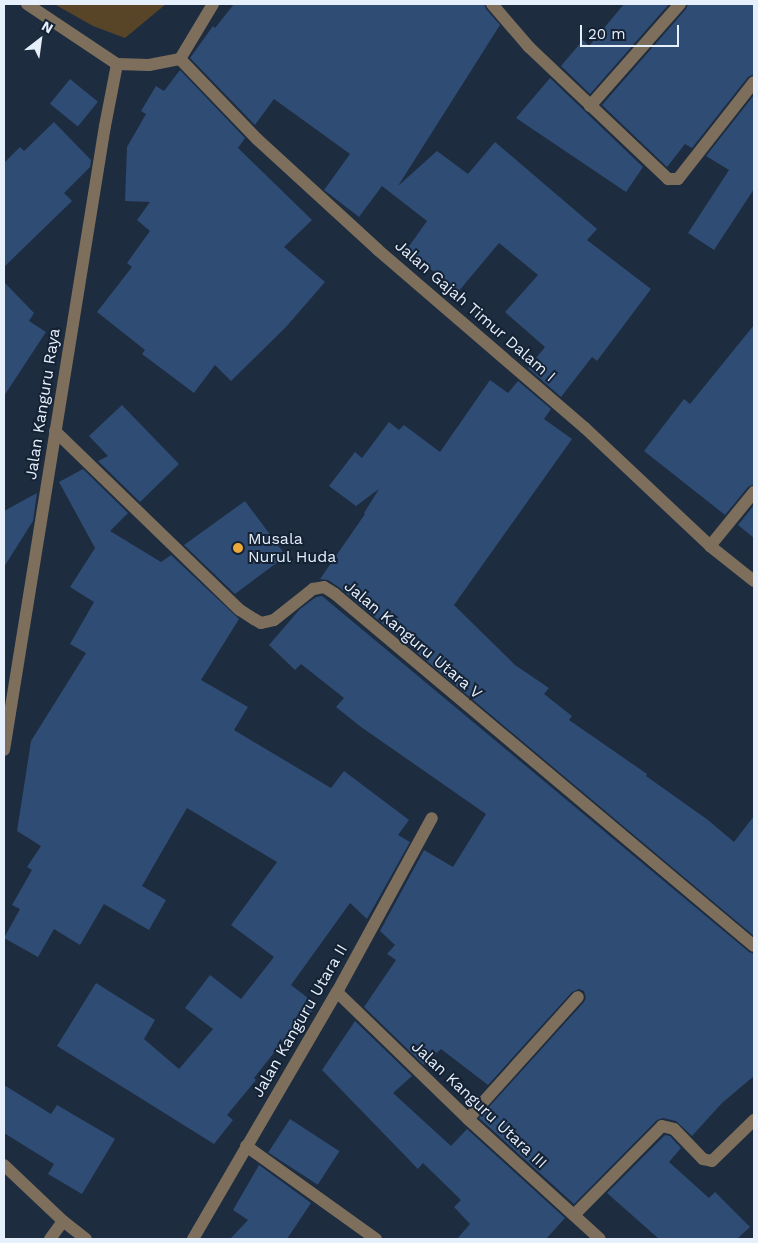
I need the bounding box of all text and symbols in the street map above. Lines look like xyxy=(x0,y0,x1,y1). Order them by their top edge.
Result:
north arrow xyxy=(15,15,65,65)
scale bar xyxy=(583,15,682,47)
text: N xyxy=(39,17,56,37)
text: 20 m xyxy=(588,25,626,43)
street label: Jalan Gajah Timur Dalam I xyxy=(391,236,559,386)
street label: Jalan Kanguru Raya xyxy=(22,327,64,481)
place label: Musala Nurul Huda xyxy=(248,529,337,567)
marker: Musala Nurul Huda xyxy=(232,542,244,554)
street label: Jalan Kanguru Utara V xyxy=(340,576,486,704)
street label: Jalan Kanguru Utara II xyxy=(248,941,352,1101)
street label: Jalan Kanguru Utara III xyxy=(407,1037,551,1173)

